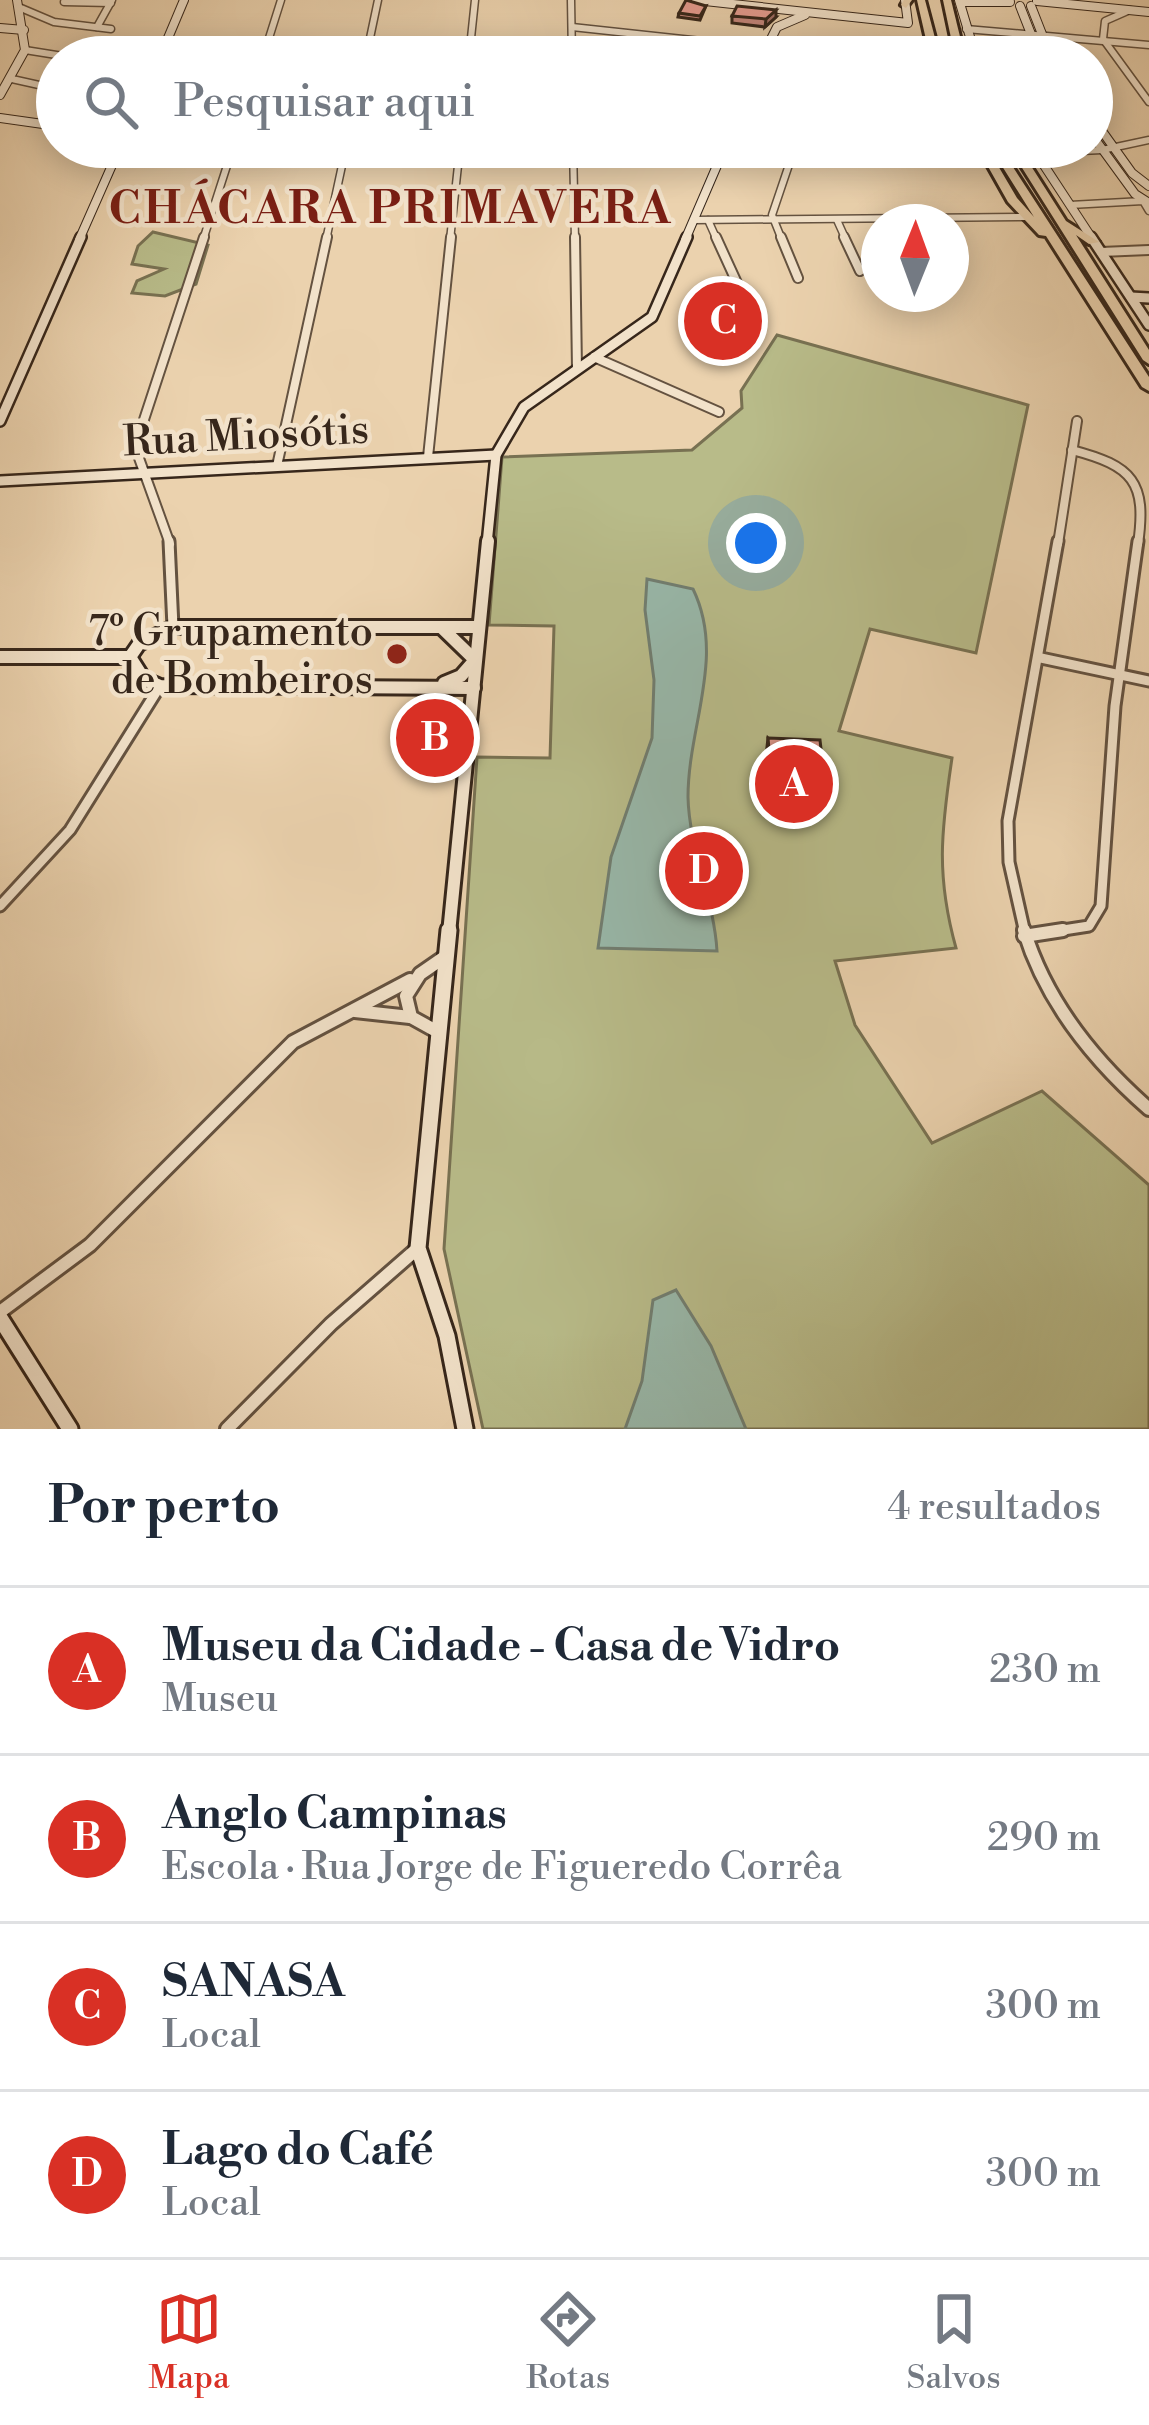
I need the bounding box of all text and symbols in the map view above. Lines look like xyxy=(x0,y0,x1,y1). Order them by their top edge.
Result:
search box xyxy=(36,36,1113,168)
icon: search xyxy=(78,69,144,135)
text: Pesquisar aqui xyxy=(174,74,475,131)
district label: CHÁCARA PRIMAVERA xyxy=(108,178,674,238)
north arrow xyxy=(861,204,969,312)
pin: C xyxy=(684,276,762,366)
street label: Rua Miosótis xyxy=(122,404,370,469)
your location xyxy=(726,513,786,573)
place label: 7º Grupamento de Bombeiros xyxy=(88,606,373,707)
marker: 7º Grupamento de Bombeiros xyxy=(384,641,410,667)
pin: B xyxy=(396,693,474,783)
pin: A xyxy=(755,739,833,829)
pin: D xyxy=(665,826,743,916)
text: Por perto xyxy=(48,1475,280,1539)
text: 4 resultados xyxy=(887,1483,1101,1532)
text: Museu da Cidade - Casa de Vidro xyxy=(162,1618,840,1675)
text: A xyxy=(73,1646,101,1695)
text: 230 m xyxy=(989,1646,1101,1695)
text: Museu xyxy=(162,1675,278,1724)
text: Anglo Campinas xyxy=(162,1786,507,1843)
text: B xyxy=(72,1814,102,1863)
text: 290 m xyxy=(987,1814,1101,1863)
text: Escola · Rua Jorge de Figueredo Corrêa xyxy=(162,1843,842,1892)
text: SANASA xyxy=(162,1954,345,2011)
text: C xyxy=(73,1982,101,2031)
text: 300 m xyxy=(986,1982,1101,2031)
text: Local xyxy=(162,2011,261,2060)
text: Lago do Café xyxy=(162,2122,434,2179)
text: D xyxy=(71,2150,103,2199)
text: 300 m xyxy=(986,2150,1101,2199)
text: Local xyxy=(162,2179,261,2228)
tab: Mapa xyxy=(148,2286,230,2399)
tab: Rotas xyxy=(526,2286,610,2399)
tab: Salvos xyxy=(907,2286,1001,2399)

